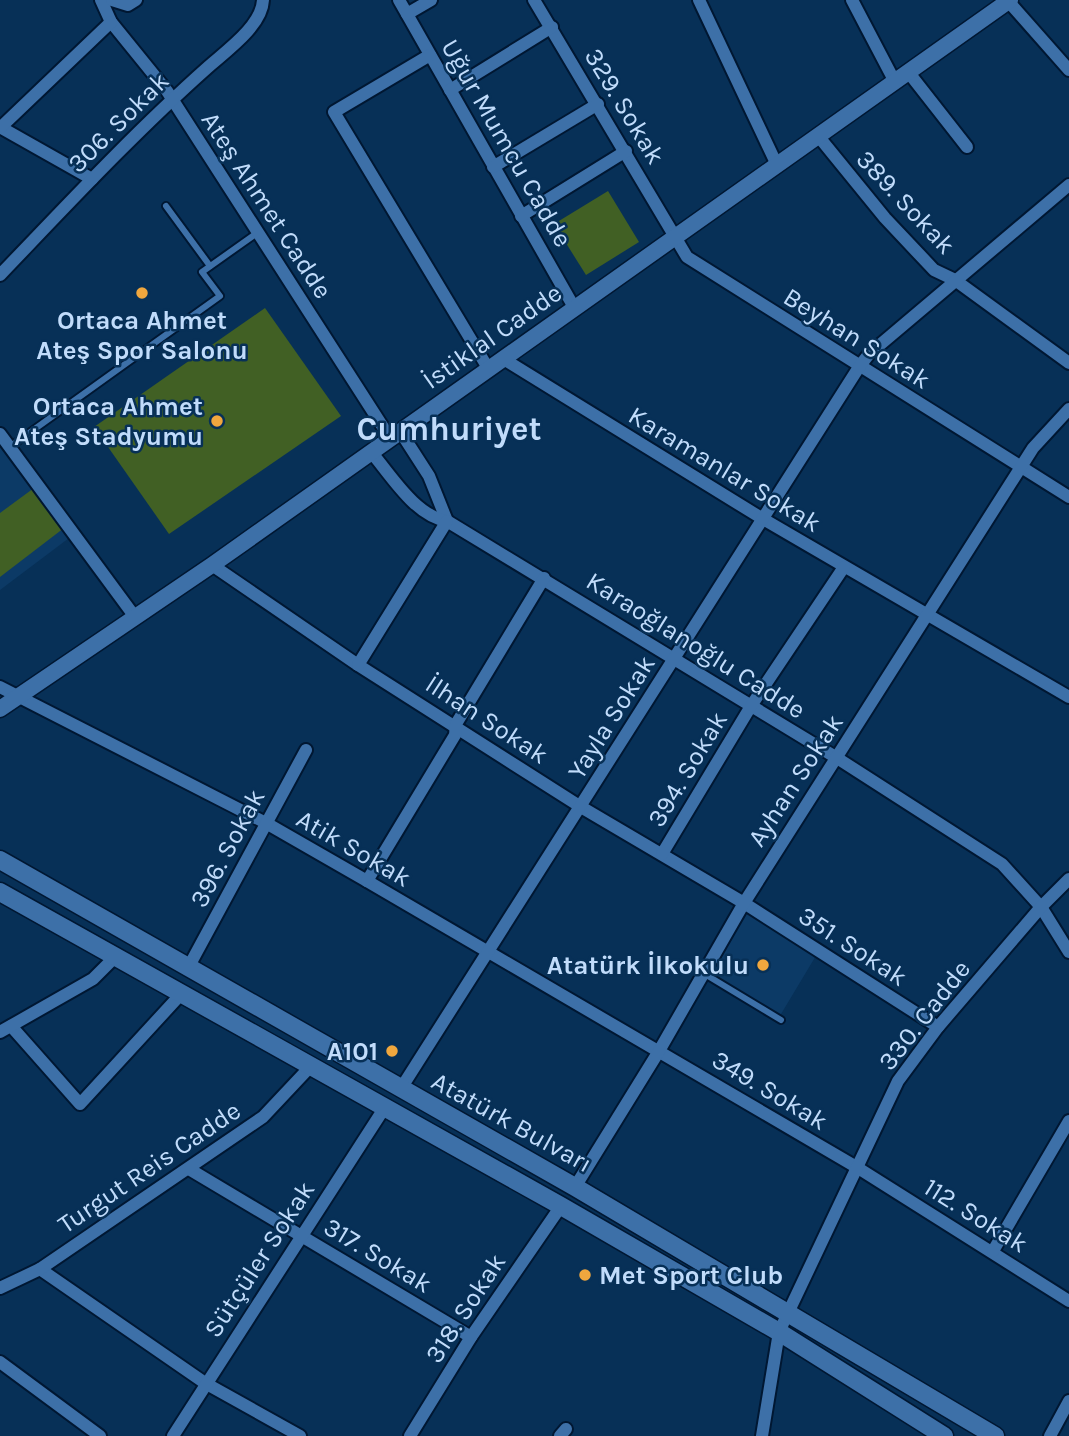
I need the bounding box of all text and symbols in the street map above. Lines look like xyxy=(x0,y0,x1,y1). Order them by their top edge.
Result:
street label: Uğur Mumcu Cadde xyxy=(434,34,579,253)
street label: 329. Sokak xyxy=(578,43,671,170)
street label: 306. Sokak xyxy=(61,65,175,179)
street label: Ateş Ahmet Cadde xyxy=(195,106,339,305)
street label: 389. Sokak xyxy=(850,144,962,261)
street label: İstiklal Cadde xyxy=(417,277,568,396)
street label: Beyhan Sokak xyxy=(778,281,936,396)
marker: Ortaca Ahmet Ateş Spor Salonu xyxy=(134,285,150,301)
place label: Ortaca Ahmet Ateş Spor Salonu xyxy=(36,305,248,366)
place label: Ortaca Ahmet Ateş Stadyumu xyxy=(14,391,203,452)
street label: Karamanlar Sokak xyxy=(623,400,827,539)
district label: Cumhuriyet xyxy=(356,410,542,448)
marker: Ortaca Ahmet Ateş Stadyumu xyxy=(209,413,225,429)
street label: Karaoğlanoğlu Cadde xyxy=(580,565,811,725)
street label: Yayla Sokak xyxy=(561,650,662,785)
street label: İlhan Sokak xyxy=(420,668,554,771)
street label: 394. Sokak xyxy=(641,706,734,833)
street label: Ayhan Sokak xyxy=(741,708,850,852)
street label: 396. Sokak xyxy=(183,784,272,913)
street label: Atik Sokak xyxy=(291,803,416,894)
street label: 351. Sokak xyxy=(793,900,913,993)
place label: Atatürk İlkokulu xyxy=(547,950,749,981)
street label: 330. Cadde xyxy=(872,954,977,1077)
marker: Atatürk İlkokulu xyxy=(755,957,771,973)
place label: A101 xyxy=(327,1036,378,1067)
marker: A101 xyxy=(384,1043,400,1059)
street label: 349. Sokak xyxy=(706,1044,833,1137)
street label: Atatürk Bulvarı xyxy=(426,1066,597,1179)
street label: Turgut Reis Cadde xyxy=(52,1095,246,1240)
street label: 112. Sokak xyxy=(918,1171,1033,1259)
street label: Sütçüler Sokak xyxy=(197,1175,321,1343)
street label: 317. Sokak xyxy=(318,1211,437,1300)
street label: 318. Sokak xyxy=(419,1248,512,1369)
place label: Met Sport Club xyxy=(599,1260,783,1291)
marker: Met Sport Club xyxy=(577,1267,593,1283)

